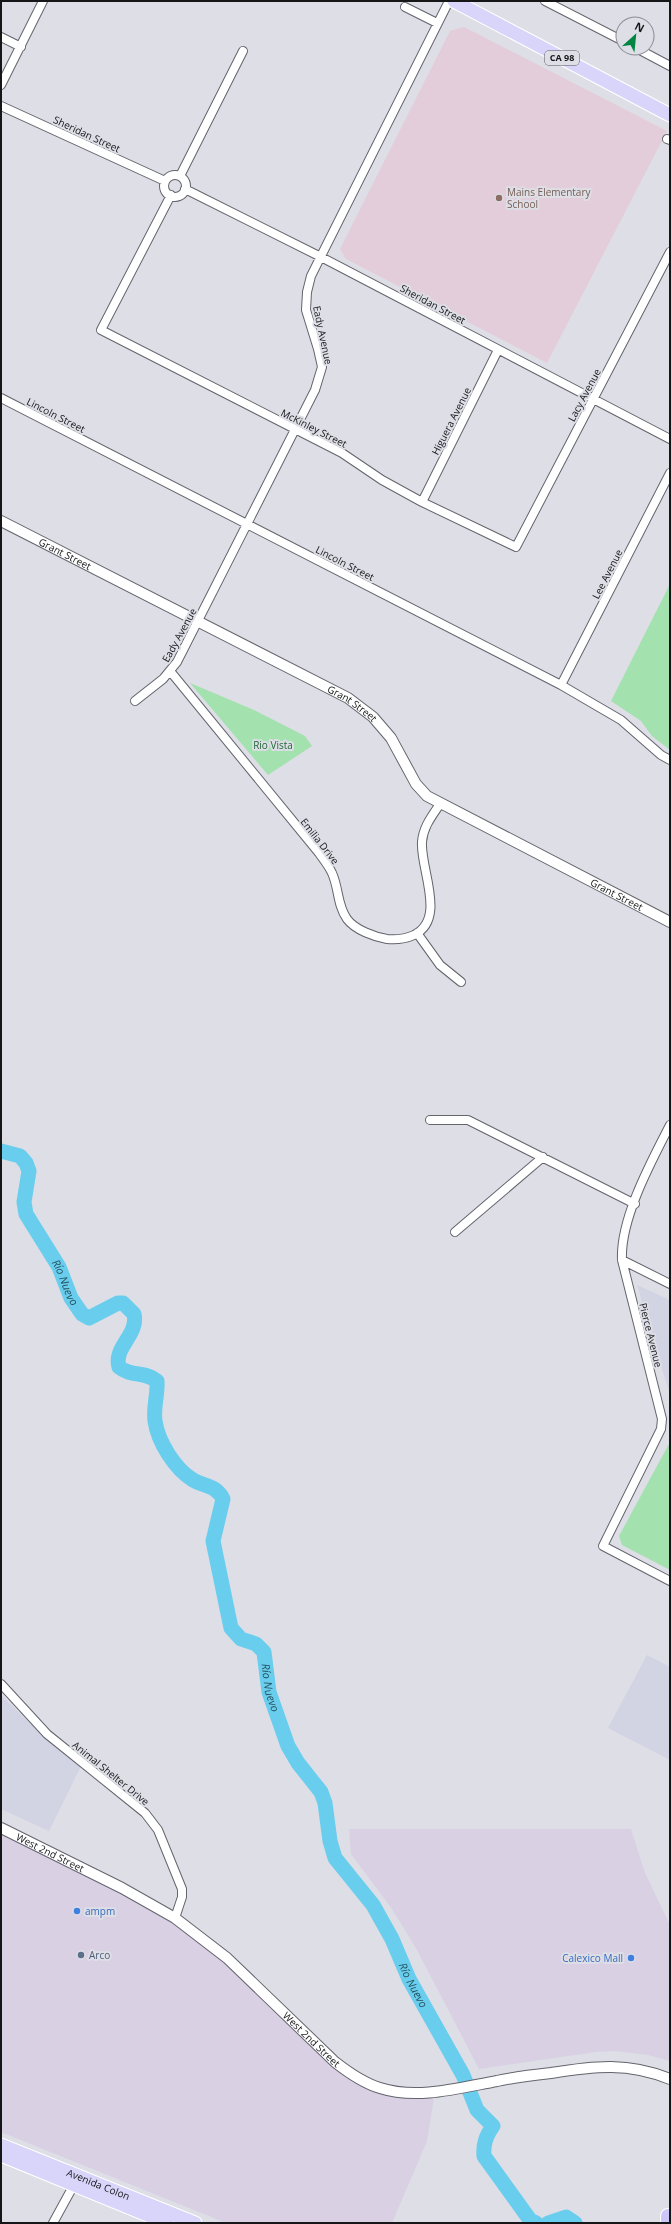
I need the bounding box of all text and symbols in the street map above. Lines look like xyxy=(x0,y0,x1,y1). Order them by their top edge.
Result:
north arrow xyxy=(615,16,655,56)
text: N xyxy=(632,18,647,35)
road number: CA 98 xyxy=(545,51,579,65)
street label: Sheridan Street xyxy=(51,112,123,156)
place label: Mains Elementary School xyxy=(507,185,591,211)
marker: Mains Elementary School xyxy=(494,193,504,203)
street label: Sheridan Street xyxy=(398,281,469,327)
street label: Eady Avenue xyxy=(310,304,336,366)
street label: Lacy Avenue xyxy=(564,366,604,424)
street label: Higuera Avenue xyxy=(428,384,474,457)
street label: Lincoln Street xyxy=(24,394,88,436)
street label: McKinley Street xyxy=(279,405,350,451)
street label: Grant Street xyxy=(36,534,94,573)
street label: Lincoln Street xyxy=(313,542,377,584)
street label: Lee Avenue xyxy=(589,546,626,601)
street label: Eady Avenue xyxy=(158,605,200,664)
street label: Grant Street xyxy=(325,682,381,725)
park label: Rio Vista xyxy=(253,738,293,752)
street label: Emilia Drive xyxy=(298,815,343,867)
street label: Grant Street xyxy=(588,875,646,914)
water label: Río Nuevo xyxy=(49,1256,82,1308)
street label: Pierce Avenue xyxy=(636,1301,666,1369)
water label: Río Nuevo xyxy=(259,1663,283,1714)
street label: Animal Shelter Drive xyxy=(70,1738,153,1809)
street label: West 2nd Street xyxy=(14,1830,87,1875)
place label: ampm xyxy=(85,1904,115,1918)
marker: ampm xyxy=(72,1906,82,1916)
place label: Arco xyxy=(89,1948,110,1962)
marker: Arco xyxy=(76,1950,86,1960)
place label: Calexico Mall xyxy=(562,1951,623,1965)
marker: Calexico Mall xyxy=(626,1953,636,1963)
water label: Río Nuevo xyxy=(396,1960,432,2010)
street label: West 2nd Street xyxy=(280,2009,343,2071)
street label: Avenida Colon xyxy=(65,2165,132,2203)

